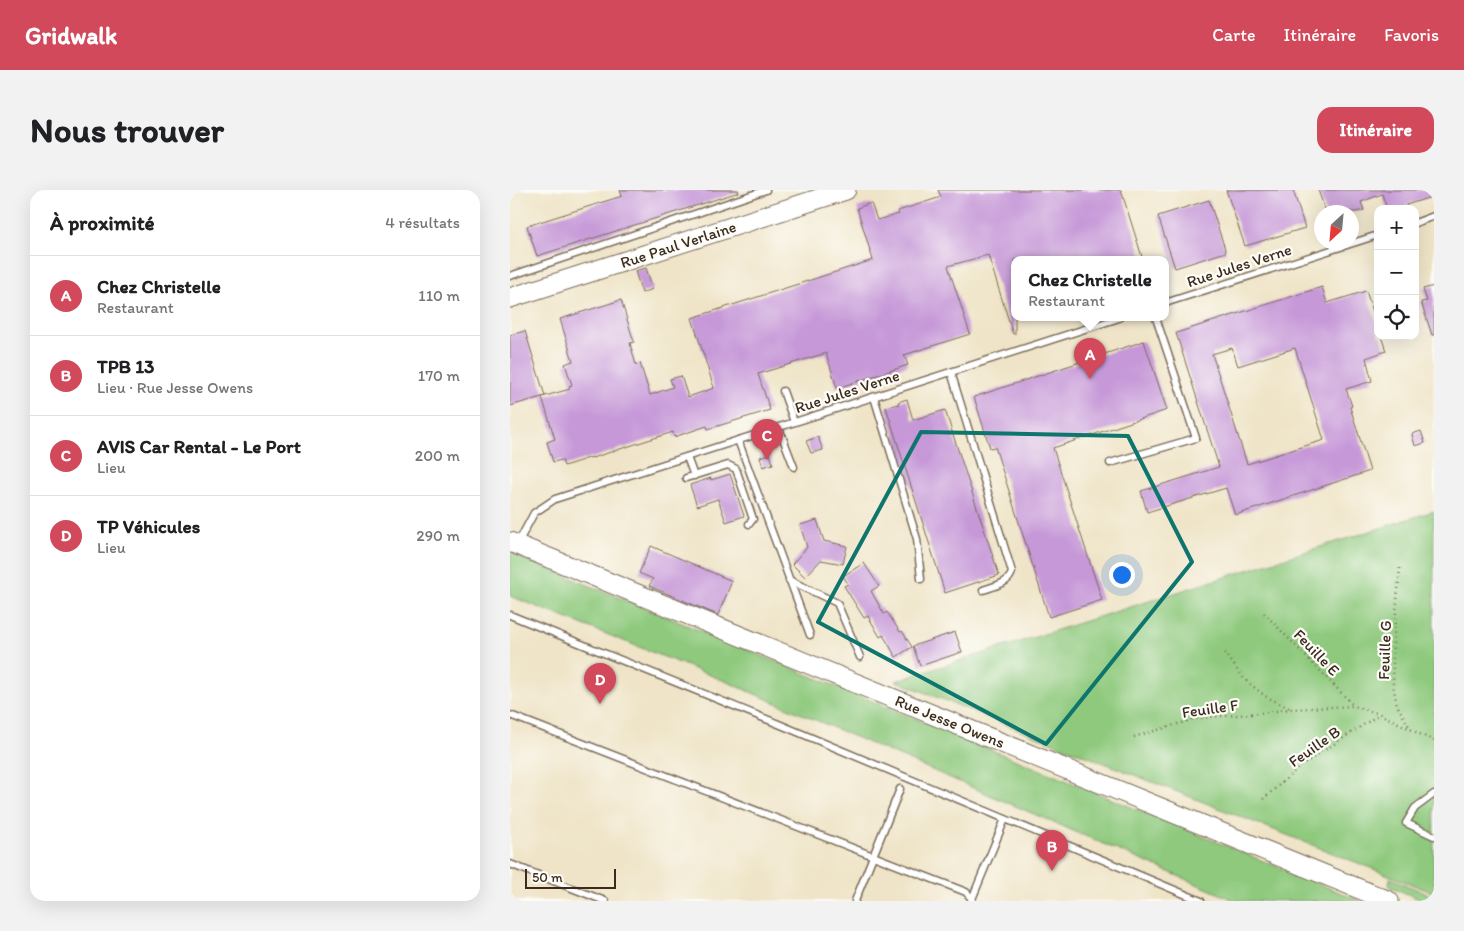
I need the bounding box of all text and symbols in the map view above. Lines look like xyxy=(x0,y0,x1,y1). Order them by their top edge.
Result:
text: Gridwalk xyxy=(25,21,117,50)
text: Carte xyxy=(1212,24,1256,46)
text: Itinéraire xyxy=(1284,24,1356,46)
text: Favoris xyxy=(1384,24,1439,46)
button: Itinéraire xyxy=(1317,107,1434,153)
text: Nous trouver xyxy=(30,109,224,151)
north arrow xyxy=(1314,205,1359,250)
map controls xyxy=(1374,205,1419,340)
button: + xyxy=(1374,205,1419,250)
text: À proximité xyxy=(50,210,155,235)
text: 4 résultats xyxy=(385,213,460,232)
street label: Rue Paul Verlaine xyxy=(618,217,739,272)
street label: Rue Jules Verne xyxy=(1184,240,1294,291)
button: − xyxy=(1374,250,1419,295)
popup xyxy=(1011,256,1169,321)
text: Chez Christelle xyxy=(1028,268,1152,291)
text: Chez Christelle xyxy=(97,275,221,298)
text: A xyxy=(61,286,71,305)
text: 110 m xyxy=(418,286,460,305)
text: Restaurant xyxy=(1028,291,1105,310)
button: locate xyxy=(1374,295,1419,340)
text: Restaurant xyxy=(97,298,174,317)
pin: A xyxy=(1074,338,1106,379)
text: TPB 13 xyxy=(97,355,154,378)
text: B xyxy=(61,366,71,385)
text: 170 m xyxy=(418,366,460,385)
street label: Rue Jules Verne xyxy=(792,366,902,417)
text: Lieu · Rue Jesse Owens xyxy=(97,378,253,397)
pin: C xyxy=(751,419,783,460)
text: AVIS Car Rental - Le Port xyxy=(97,435,301,458)
text: C xyxy=(61,446,71,465)
text: 200 m xyxy=(415,446,460,465)
text: Lieu xyxy=(97,458,126,477)
text: TP Véhicules xyxy=(97,515,200,538)
text: D xyxy=(61,526,71,545)
text: 290 m xyxy=(416,526,460,545)
text: Lieu xyxy=(97,538,126,557)
your location xyxy=(1109,562,1135,588)
street label: Feuille G xyxy=(1374,620,1395,680)
street label: Feuille E xyxy=(1290,625,1343,680)
pin: D xyxy=(584,663,616,704)
street label: Rue Jesse Owens xyxy=(892,691,1007,752)
street label: Feuille F xyxy=(1181,695,1240,722)
street label: Feuille B xyxy=(1285,722,1344,771)
pin: B xyxy=(1036,830,1068,871)
scale bar xyxy=(525,866,616,889)
text: 50 m xyxy=(532,869,563,886)

